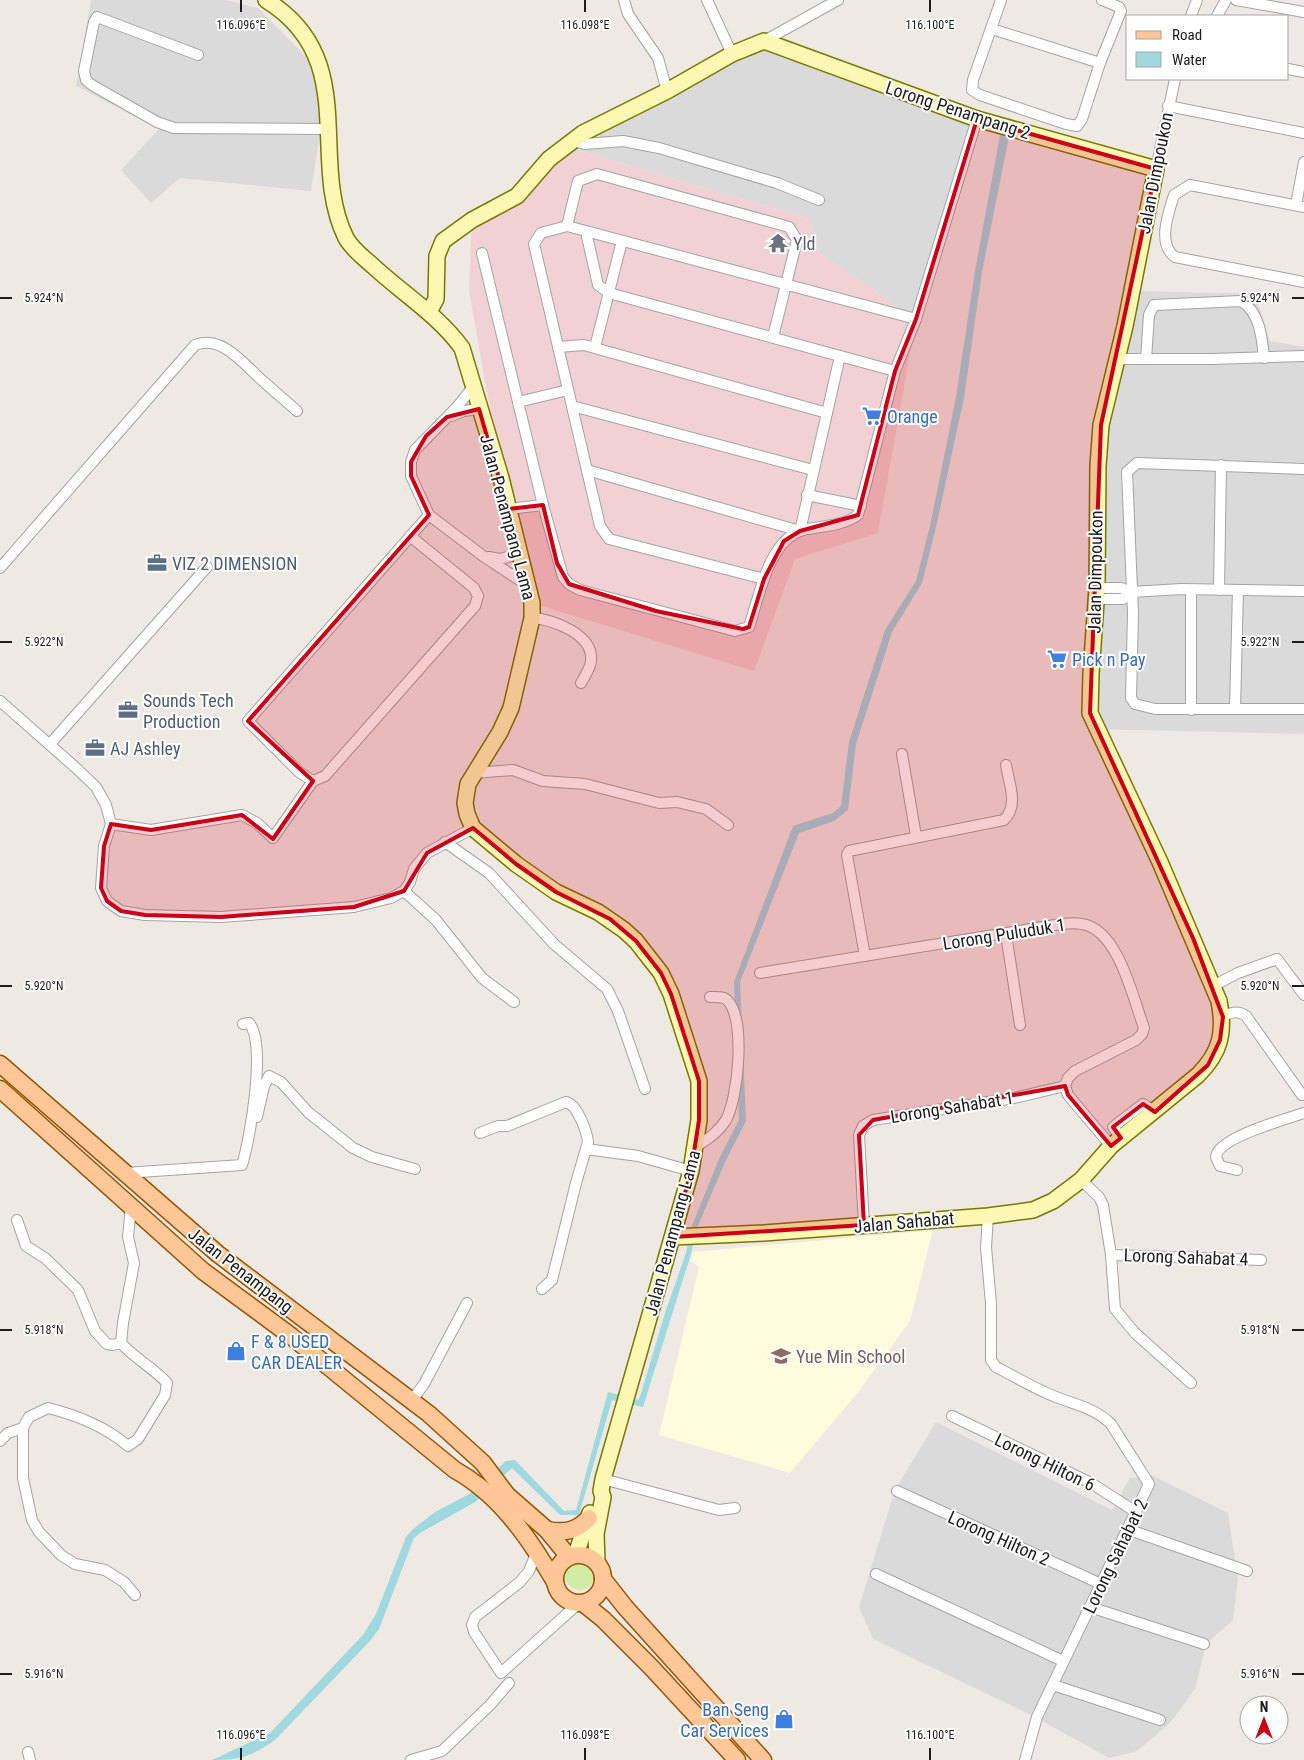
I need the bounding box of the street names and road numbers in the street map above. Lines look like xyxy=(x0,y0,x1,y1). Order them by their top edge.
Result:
street label: Lorong Penampang 2 xyxy=(883,77,1033,143)
street label: Jalan Dimpoukon xyxy=(1133,110,1177,236)
street label: Jalan Penampang Lama xyxy=(476,432,540,602)
street label: Jalan Dimpoukon xyxy=(1083,510,1107,634)
street label: Lorong Puluduk 1 xyxy=(941,914,1067,954)
street label: Lorong Sahabat 1 xyxy=(889,1087,1015,1127)
street label: Jalan Penampang Lama xyxy=(640,1148,704,1318)
street label: Jalan Sahabat xyxy=(853,1207,955,1237)
street label: Jalan Penampang xyxy=(184,1223,298,1317)
street label: Lorong Sahabat 4 xyxy=(1123,1244,1249,1270)
street label: Lorong Hilton 6 xyxy=(991,1429,1099,1495)
street label: Lorong Sahabat 2 xyxy=(1078,1495,1152,1617)
street label: Lorong Hilton 2 xyxy=(945,1506,1053,1570)

